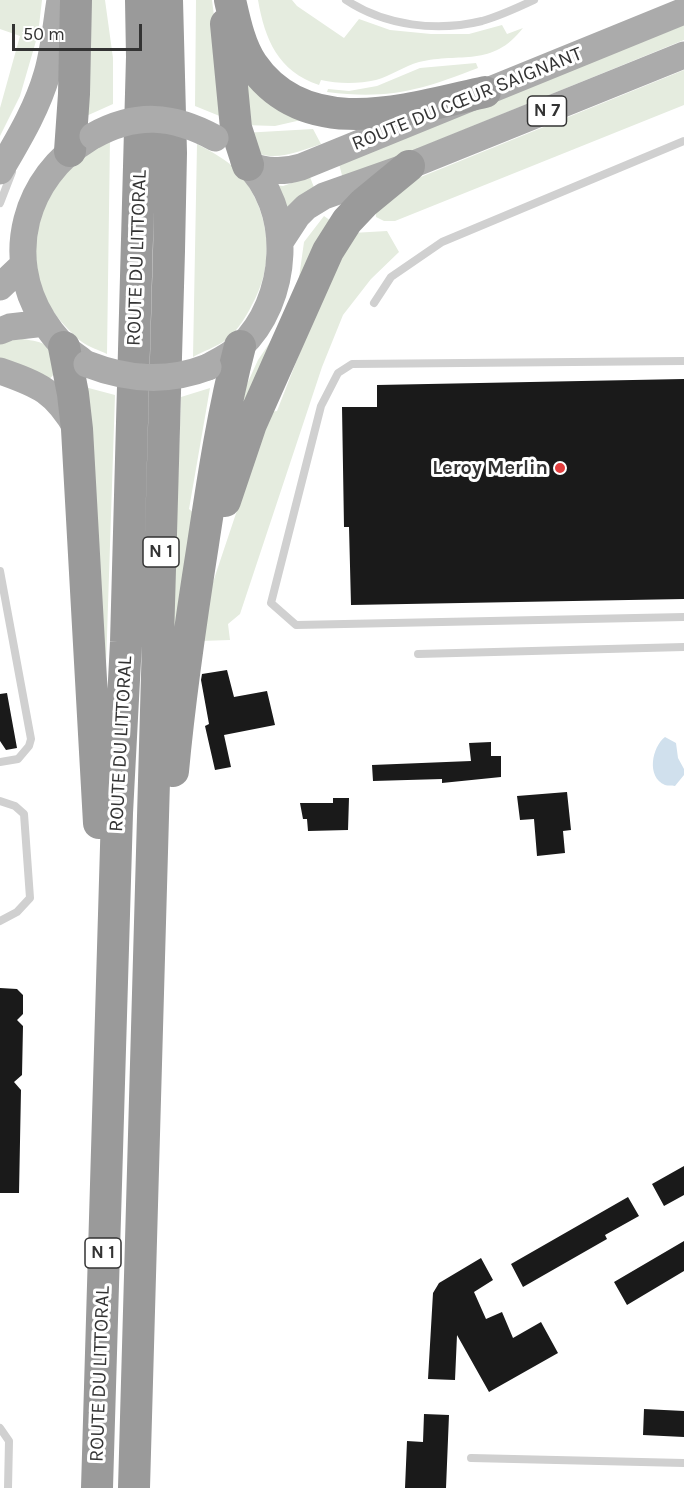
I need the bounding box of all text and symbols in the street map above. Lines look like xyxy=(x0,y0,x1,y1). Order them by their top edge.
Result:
scale bar xyxy=(15,12,146,50)
text: 50 m xyxy=(23,23,65,45)
street label: ROUTE DU CŒUR SAIGNANT xyxy=(348,42,586,156)
road number: N 7 xyxy=(528,96,566,126)
street label: ROUTE DU LITTORAL xyxy=(122,170,152,346)
place label: Leroy Merlin xyxy=(432,456,548,480)
marker: Leroy Merlin xyxy=(553,461,567,475)
road number: N 1 xyxy=(143,537,179,567)
street label: ROUTE DU LITTORAL xyxy=(104,655,138,833)
road number: N 1 xyxy=(85,1238,121,1268)
street label: ROUTE DU LITTORAL xyxy=(85,1286,115,1462)

